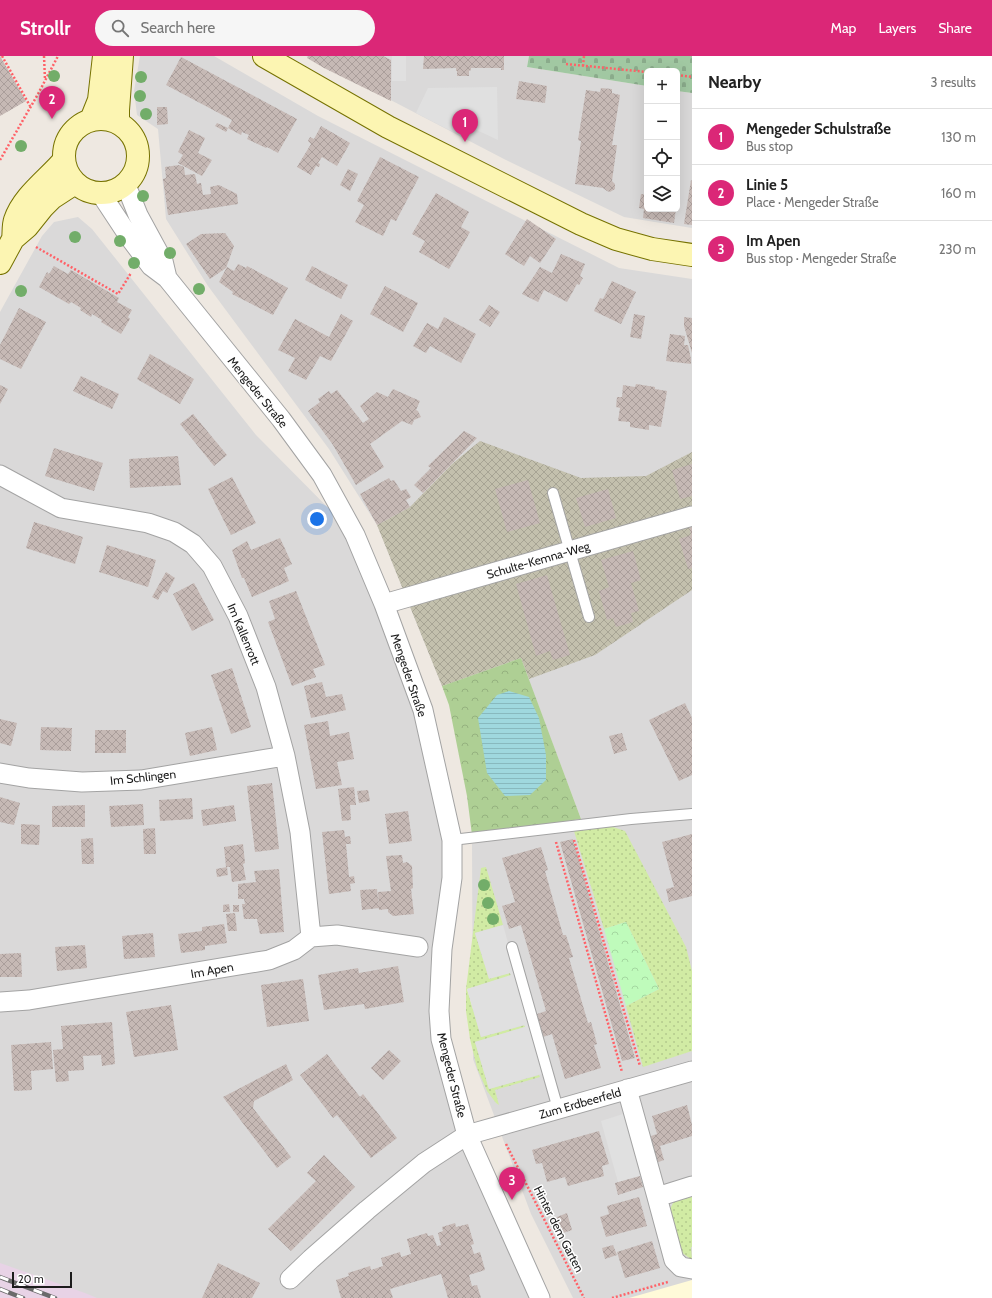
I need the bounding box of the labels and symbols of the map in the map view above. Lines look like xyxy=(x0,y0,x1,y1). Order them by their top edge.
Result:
pin: 2 xyxy=(39,86,65,119)
pin: 1 xyxy=(452,109,478,142)
street label: Mengeder Straße xyxy=(225,353,291,431)
your location xyxy=(307,509,327,529)
street label: Schulte-Kemna-Weg xyxy=(485,538,592,582)
street label: Im Kallenrott xyxy=(224,601,264,667)
street label: Mengeder Straße xyxy=(388,631,430,719)
street label: Im Schlingen xyxy=(109,766,177,788)
street label: Im Apen xyxy=(189,959,235,981)
street label: Mengeder Straße xyxy=(434,1031,470,1119)
street label: Zum Erdbeerfeld xyxy=(537,1084,623,1122)
pin: 3 xyxy=(499,1167,525,1200)
street label: Hinter dem Garten xyxy=(531,1183,587,1275)
scale bar xyxy=(12,1270,72,1289)

